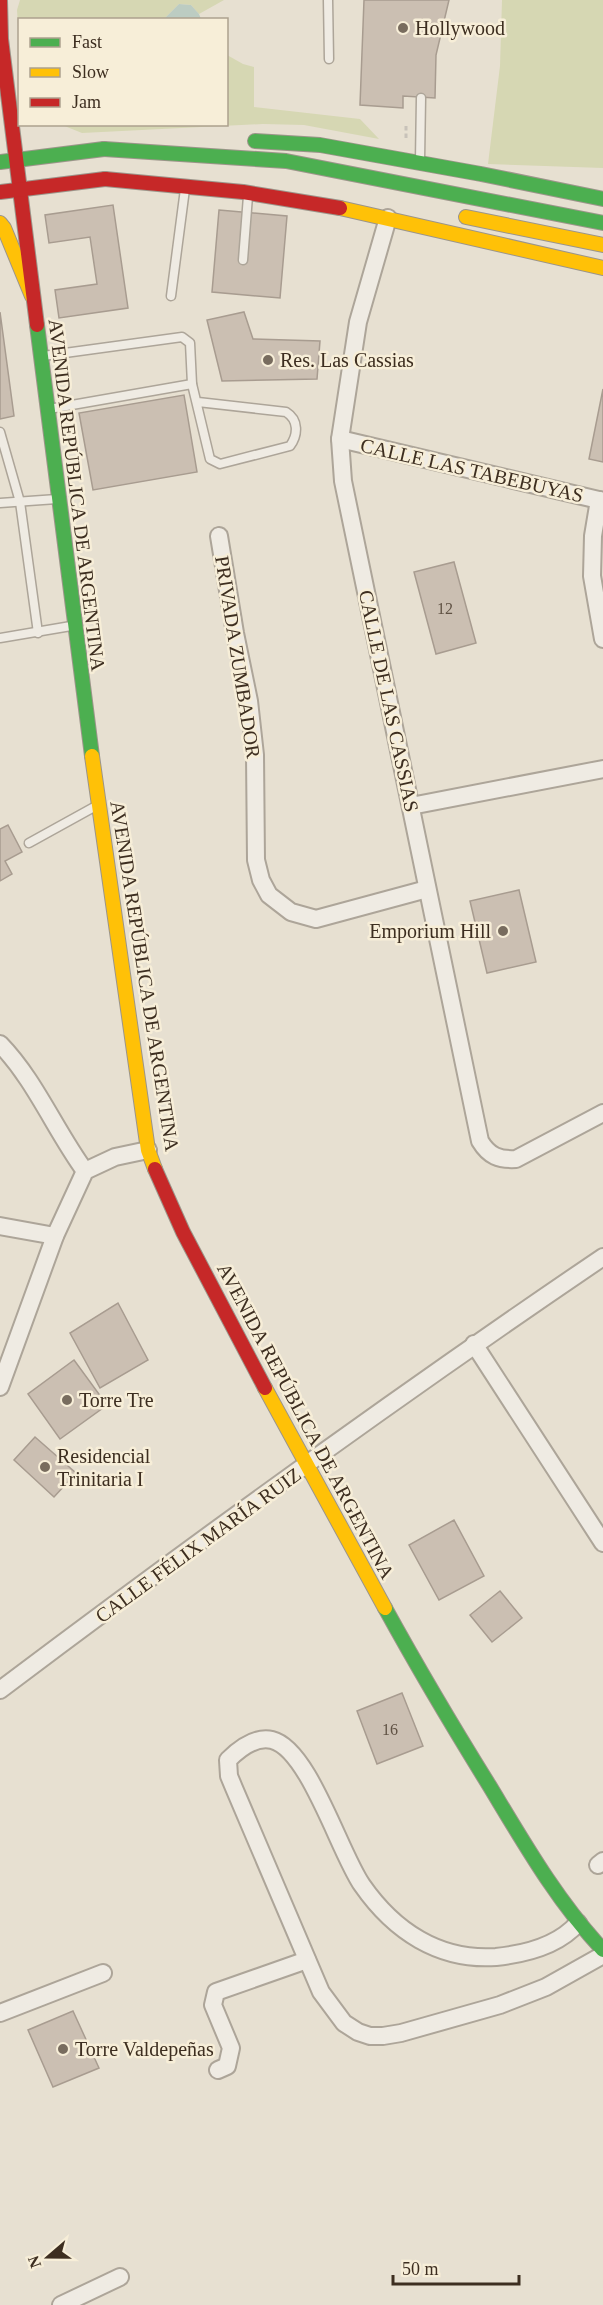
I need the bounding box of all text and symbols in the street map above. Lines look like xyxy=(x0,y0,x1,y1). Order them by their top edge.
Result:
place label: Hollywood xyxy=(415,17,505,40)
legend xyxy=(18,18,228,126)
marker: Hollywood xyxy=(396,21,410,35)
text: Fast xyxy=(72,32,102,52)
text: Slow xyxy=(72,62,109,82)
text: Jam xyxy=(72,92,101,112)
street label: AVENIDA REPÚBLICA DE ARGENTINA xyxy=(44,318,111,673)
place label: Res. Las Cassias xyxy=(280,349,414,371)
marker: Res. Las Cassias xyxy=(261,353,275,367)
street label: CALLE LAS TABEBUYAS xyxy=(358,434,586,506)
street label: PRIVADA ZUMBADOR xyxy=(211,554,265,760)
street label: CALLE DE LAS CASSIAS xyxy=(355,588,423,814)
house number: 12 xyxy=(437,600,453,617)
street label: AVENIDA REPÚBLICA DE ARGENTINA xyxy=(106,799,185,1153)
place label: Emporium Hill xyxy=(369,920,491,943)
marker: Emporium Hill xyxy=(496,924,510,938)
street label: AVENIDA REPÚBLICA DE ARGENTINA xyxy=(213,1259,400,1583)
place label: Torre Tre xyxy=(79,1389,154,1411)
marker: Torre Tre xyxy=(60,1393,74,1407)
place label: Residencial Trinitaria I xyxy=(57,1445,151,1490)
marker: Residencial Trinitaria I xyxy=(38,1460,52,1474)
street label: CALLE FÉLIX MARÍA RUIZ xyxy=(91,1463,305,1627)
house number: 16 xyxy=(382,1721,398,1738)
place label: Torre Valdepeñas xyxy=(75,2038,214,2061)
marker: Torre Valdepeñas xyxy=(56,2042,70,2056)
north arrow xyxy=(18,2227,78,2287)
scale bar xyxy=(393,2248,519,2286)
text: N xyxy=(24,2253,44,2270)
text: 50 m xyxy=(402,2259,439,2279)

